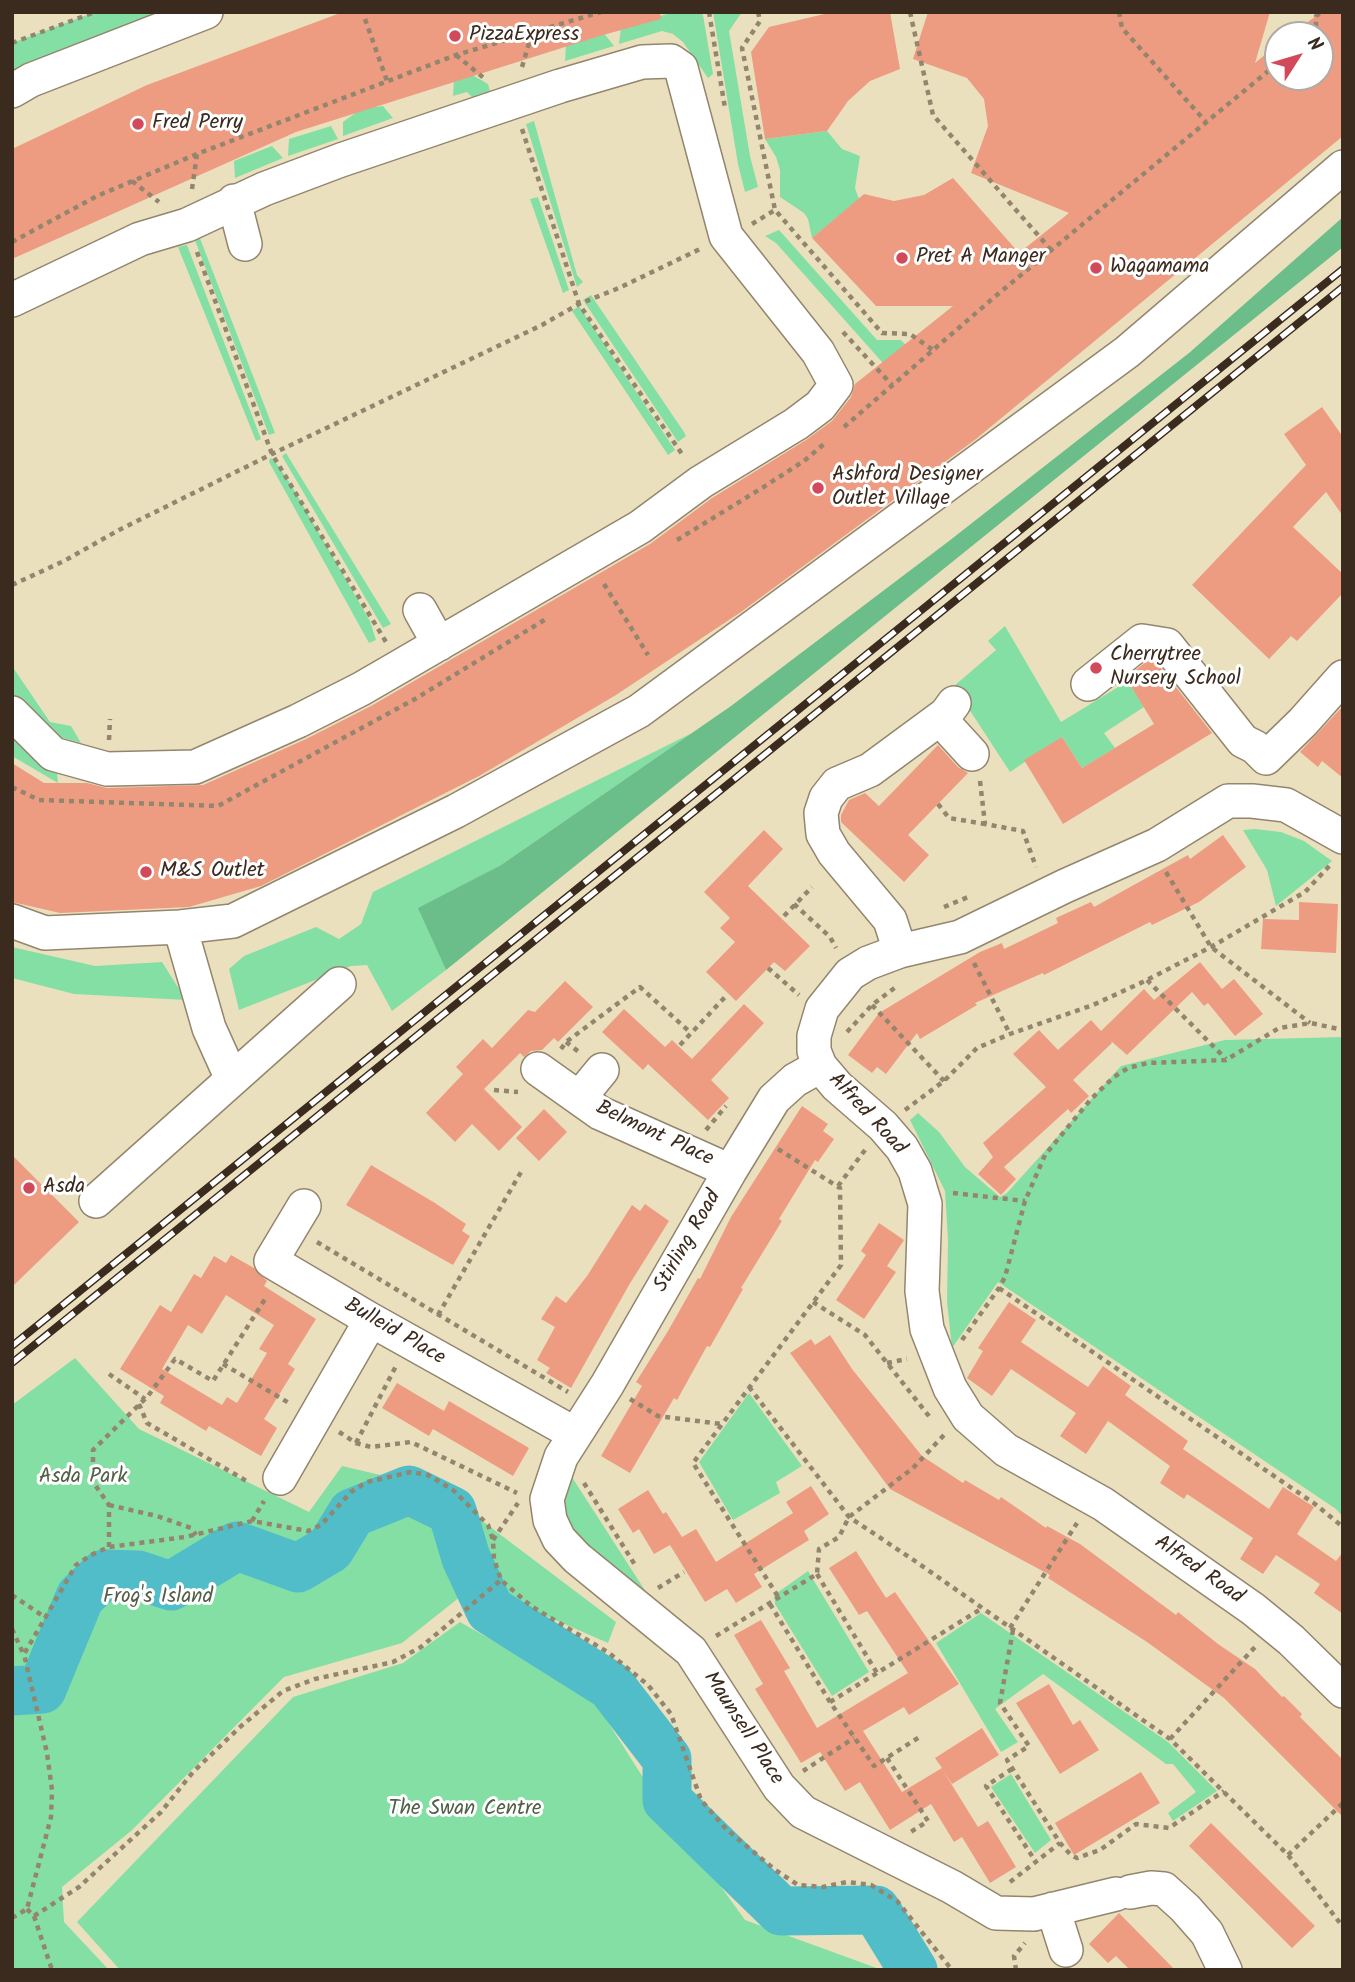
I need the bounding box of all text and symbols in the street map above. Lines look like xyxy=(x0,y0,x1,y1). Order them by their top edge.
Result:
north arrow xyxy=(1264,21,1334,91)
place label: PizzaExpress xyxy=(469,23,579,49)
marker: PizzaExpress xyxy=(447,28,463,44)
text: N xyxy=(1299,31,1330,58)
place label: Fred Perry xyxy=(152,111,243,137)
marker: Fred Perry xyxy=(130,116,146,132)
place label: Pret A Manger xyxy=(916,245,1046,271)
marker: Pret A Manger xyxy=(894,250,910,266)
place label: Wagamama xyxy=(1110,255,1209,281)
marker: Wagamama xyxy=(1088,260,1104,276)
place label: Ashford Designer Outlet Village xyxy=(832,463,983,513)
marker: Ashford Designer Outlet Village xyxy=(810,480,826,496)
place label: Cherrytree Nursery School xyxy=(1110,643,1241,693)
marker: Cherrytree Nursery School xyxy=(1088,660,1104,676)
place label: M&S Outlet xyxy=(160,859,265,885)
marker: M&S Outlet xyxy=(138,864,154,880)
street label: Alfred Road xyxy=(822,1069,910,1161)
street label: Belmont Place xyxy=(591,1097,717,1173)
place label: Asda xyxy=(43,1175,85,1201)
marker: Asda xyxy=(21,1180,37,1196)
street label: Stirling Road xyxy=(650,1187,728,1297)
street label: Bulleid Place xyxy=(339,1294,449,1372)
park label: Asda Park xyxy=(39,1465,127,1491)
street label: Alfred Road xyxy=(1148,1531,1248,1611)
park label: Frog's Island xyxy=(103,1585,213,1611)
street label: Maunsell Place xyxy=(696,1668,788,1790)
park label: The Swan Centre xyxy=(389,1797,541,1823)

